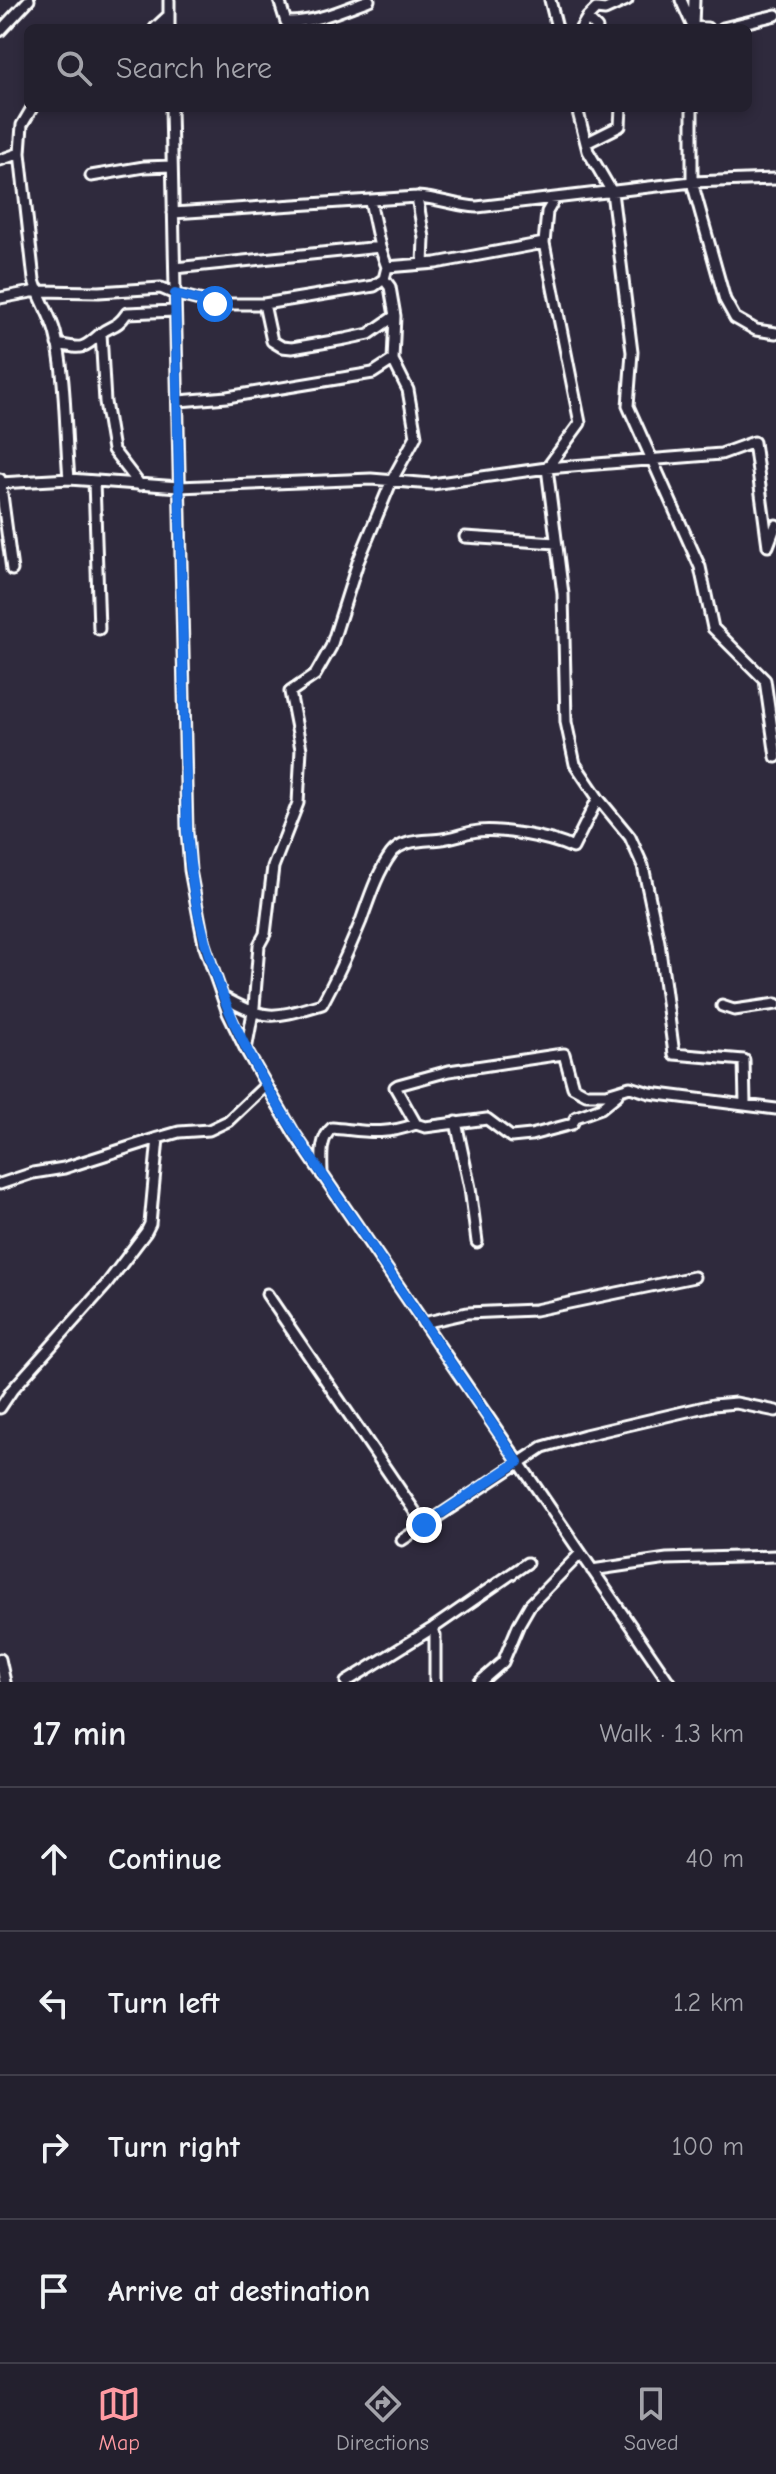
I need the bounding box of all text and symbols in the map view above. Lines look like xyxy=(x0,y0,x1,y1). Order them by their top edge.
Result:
search box xyxy=(24,24,752,112)
icon: search xyxy=(52,46,96,90)
text: Search here xyxy=(116,51,272,86)
route start xyxy=(197,286,233,322)
route end xyxy=(406,1507,442,1543)
text: 17 min xyxy=(32,1714,127,1754)
text: Walk · 1.3 km xyxy=(599,1719,744,1749)
icon: ahead xyxy=(32,1837,76,1881)
text: Continue xyxy=(108,1842,222,1877)
text: 40 m xyxy=(685,1844,744,1874)
icon: left xyxy=(32,1981,76,2025)
text: Turn left xyxy=(108,1986,220,2021)
text: 1.2 km xyxy=(673,1988,744,2018)
icon: right xyxy=(32,2125,76,2169)
text: Turn right xyxy=(108,2130,240,2165)
text: 100 m xyxy=(672,2132,744,2162)
icon: arrive xyxy=(32,2269,76,2313)
text: Arrive at destination xyxy=(108,2274,370,2309)
tab: Map xyxy=(97,2382,141,2456)
tab: Directions xyxy=(336,2382,429,2456)
tab: Saved xyxy=(624,2382,679,2456)

